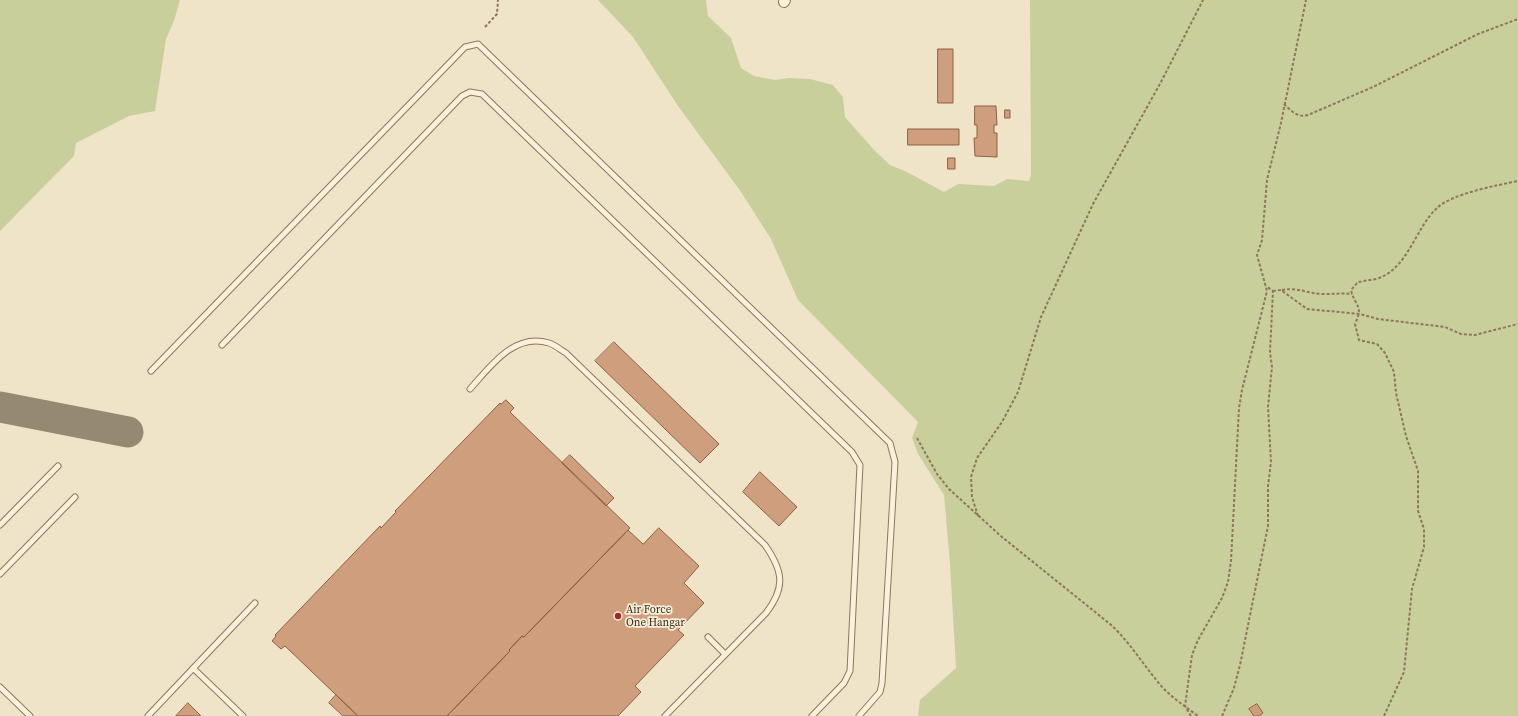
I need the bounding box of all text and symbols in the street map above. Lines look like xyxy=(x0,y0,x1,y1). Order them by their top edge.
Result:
place label: Air Force One Hangar xyxy=(626,603,685,629)
marker: Air Force One Hangar xyxy=(613,611,623,621)

